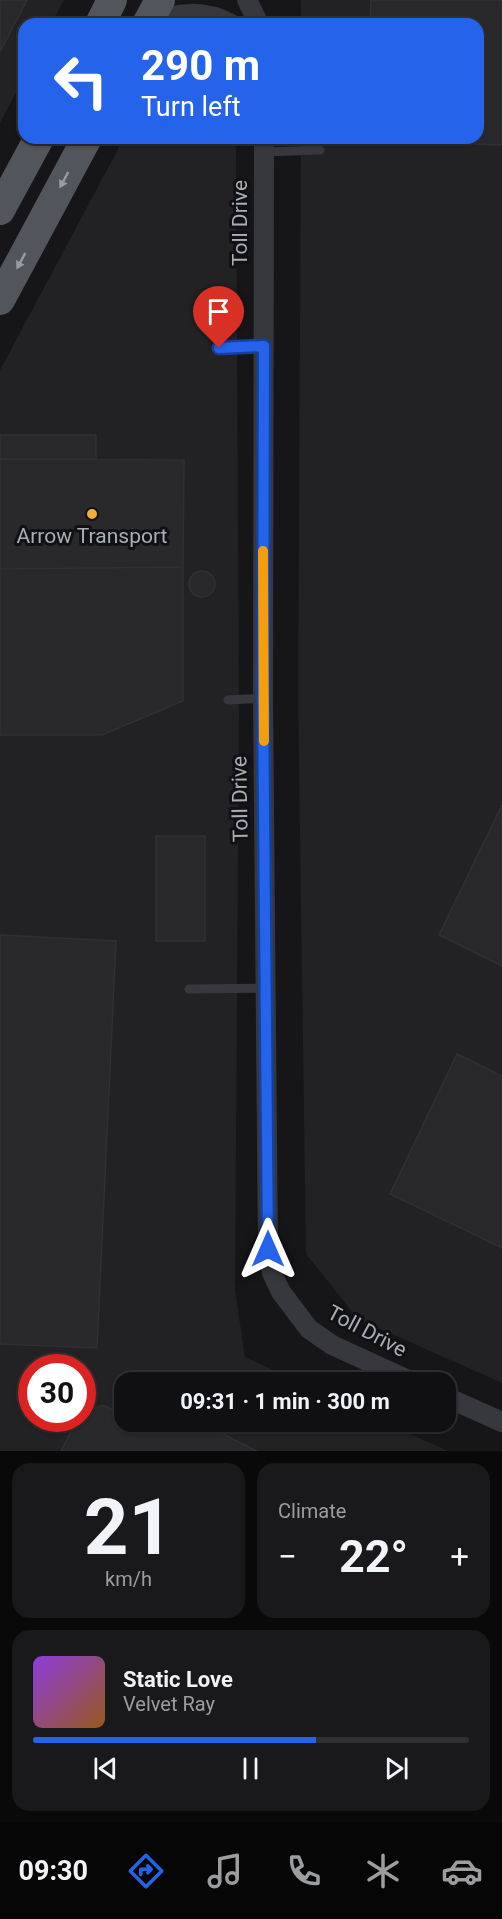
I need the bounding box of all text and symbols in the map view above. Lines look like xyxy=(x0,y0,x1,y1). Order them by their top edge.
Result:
text: 290 m xyxy=(141,41,260,90)
icon: left xyxy=(42,42,120,120)
text: Turn left xyxy=(141,91,241,123)
one-way arrow xyxy=(59,172,69,189)
street label: Toll Drive xyxy=(228,180,252,266)
one-way arrow xyxy=(16,253,26,270)
pin xyxy=(193,286,244,348)
icon: arrive xyxy=(202,295,235,328)
marker: Arrow Transport xyxy=(85,507,99,521)
place label: Arrow Transport xyxy=(17,524,168,548)
street label: Toll Drive xyxy=(227,756,253,842)
position arrow xyxy=(236,1217,300,1281)
street label: Toll Drive xyxy=(323,1300,411,1362)
speed limit sign: 30 xyxy=(18,1354,96,1432)
text: 09:31 · 1 min · 300 m xyxy=(180,1389,390,1414)
text: 21 xyxy=(84,1482,173,1573)
text: Climate xyxy=(278,1499,346,1523)
text: 22° xyxy=(339,1530,408,1583)
text: − xyxy=(278,1537,297,1576)
text: + xyxy=(450,1537,469,1576)
text: km/h xyxy=(105,1567,152,1591)
text: Static Love xyxy=(123,1667,233,1692)
text: Velvet Ray xyxy=(123,1692,215,1716)
icon: previous xyxy=(89,1752,122,1785)
icon: pause xyxy=(234,1752,267,1785)
icon: next xyxy=(380,1752,413,1785)
icon: directions xyxy=(125,1850,167,1892)
icon: music xyxy=(204,1850,246,1892)
icon: phone xyxy=(283,1850,325,1892)
icon: climate xyxy=(362,1850,404,1892)
icon: car xyxy=(441,1850,483,1892)
text: 09:30 xyxy=(19,1855,88,1887)

